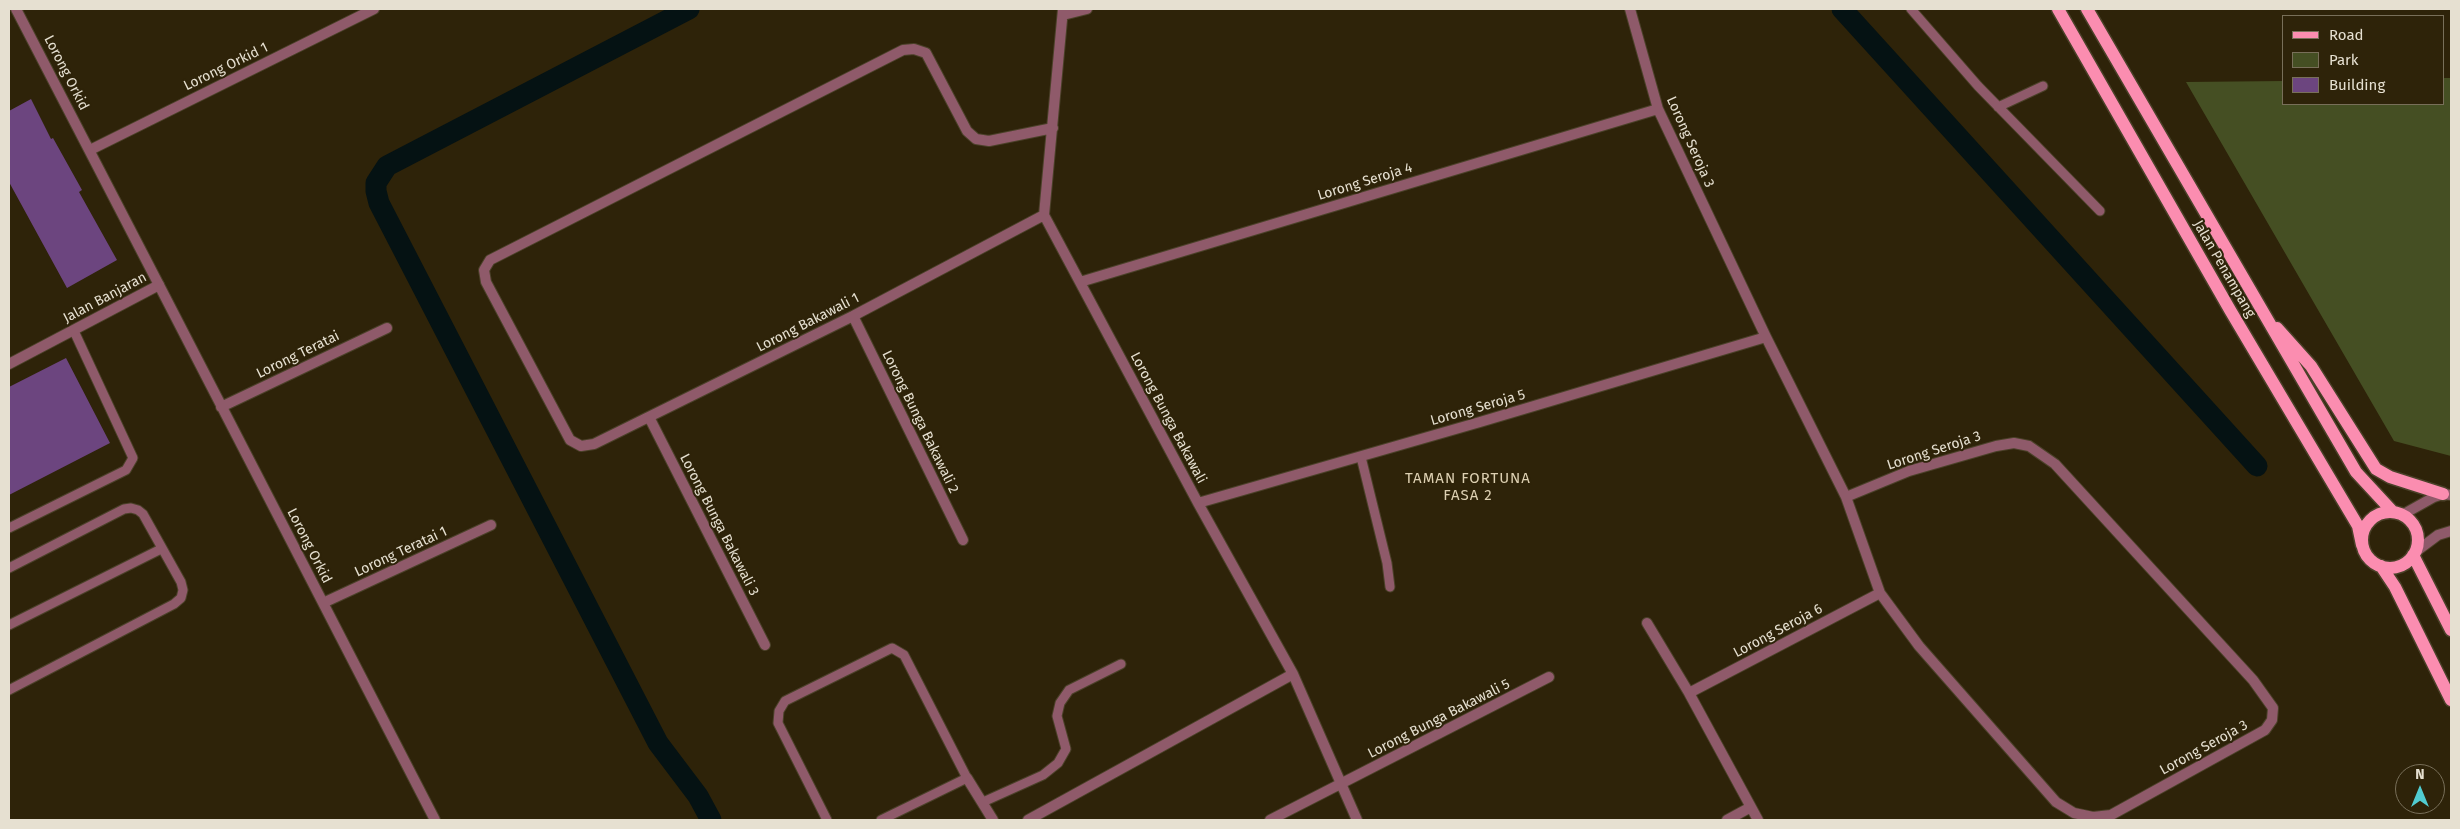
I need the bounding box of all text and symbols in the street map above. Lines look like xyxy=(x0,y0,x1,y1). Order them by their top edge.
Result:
legend xyxy=(2282,15,2445,105)
text: Road xyxy=(2329,26,2364,44)
street label: Lorong Orkid xyxy=(40,33,92,113)
street label: Lorong Orkid 1 xyxy=(181,39,271,95)
text: Park xyxy=(2329,51,2359,69)
text: Building xyxy=(2329,76,2385,94)
street label: Lorong Seroja 3 xyxy=(1662,94,1718,190)
street label: Lorong Seroja 4 xyxy=(1316,160,1414,204)
street label: Jalan Penampang xyxy=(2189,217,2259,321)
street label: Jalan Banjaran xyxy=(60,269,150,327)
street label: Lorong Bakawali 1 xyxy=(754,290,862,356)
street label: Lorong Teratai xyxy=(254,328,342,382)
street label: Lorong Bunga Bakawali 2 xyxy=(878,348,962,496)
street label: Lorong Bunga Bakawali xyxy=(1126,349,1210,487)
street label: Lorong Seroja 5 xyxy=(1429,386,1527,430)
street label: Lorong Seroja 3 xyxy=(1885,428,1983,474)
street label: Lorong Bunga Bakawali 3 xyxy=(676,451,762,599)
district label: TAMAN FORTUNA FASA 2 xyxy=(1403,470,1533,505)
street label: Lorong Orkid xyxy=(283,506,335,586)
street label: Lorong Teratai 1 xyxy=(352,523,450,581)
street label: Lorong Seroja 6 xyxy=(1731,601,1825,661)
street label: Lorong Bunga Bakawali 5 xyxy=(1365,676,1513,762)
street label: Lorong Seroja 3 xyxy=(2157,717,2251,779)
north arrow xyxy=(2395,764,2445,814)
text: N xyxy=(2415,766,2425,783)

